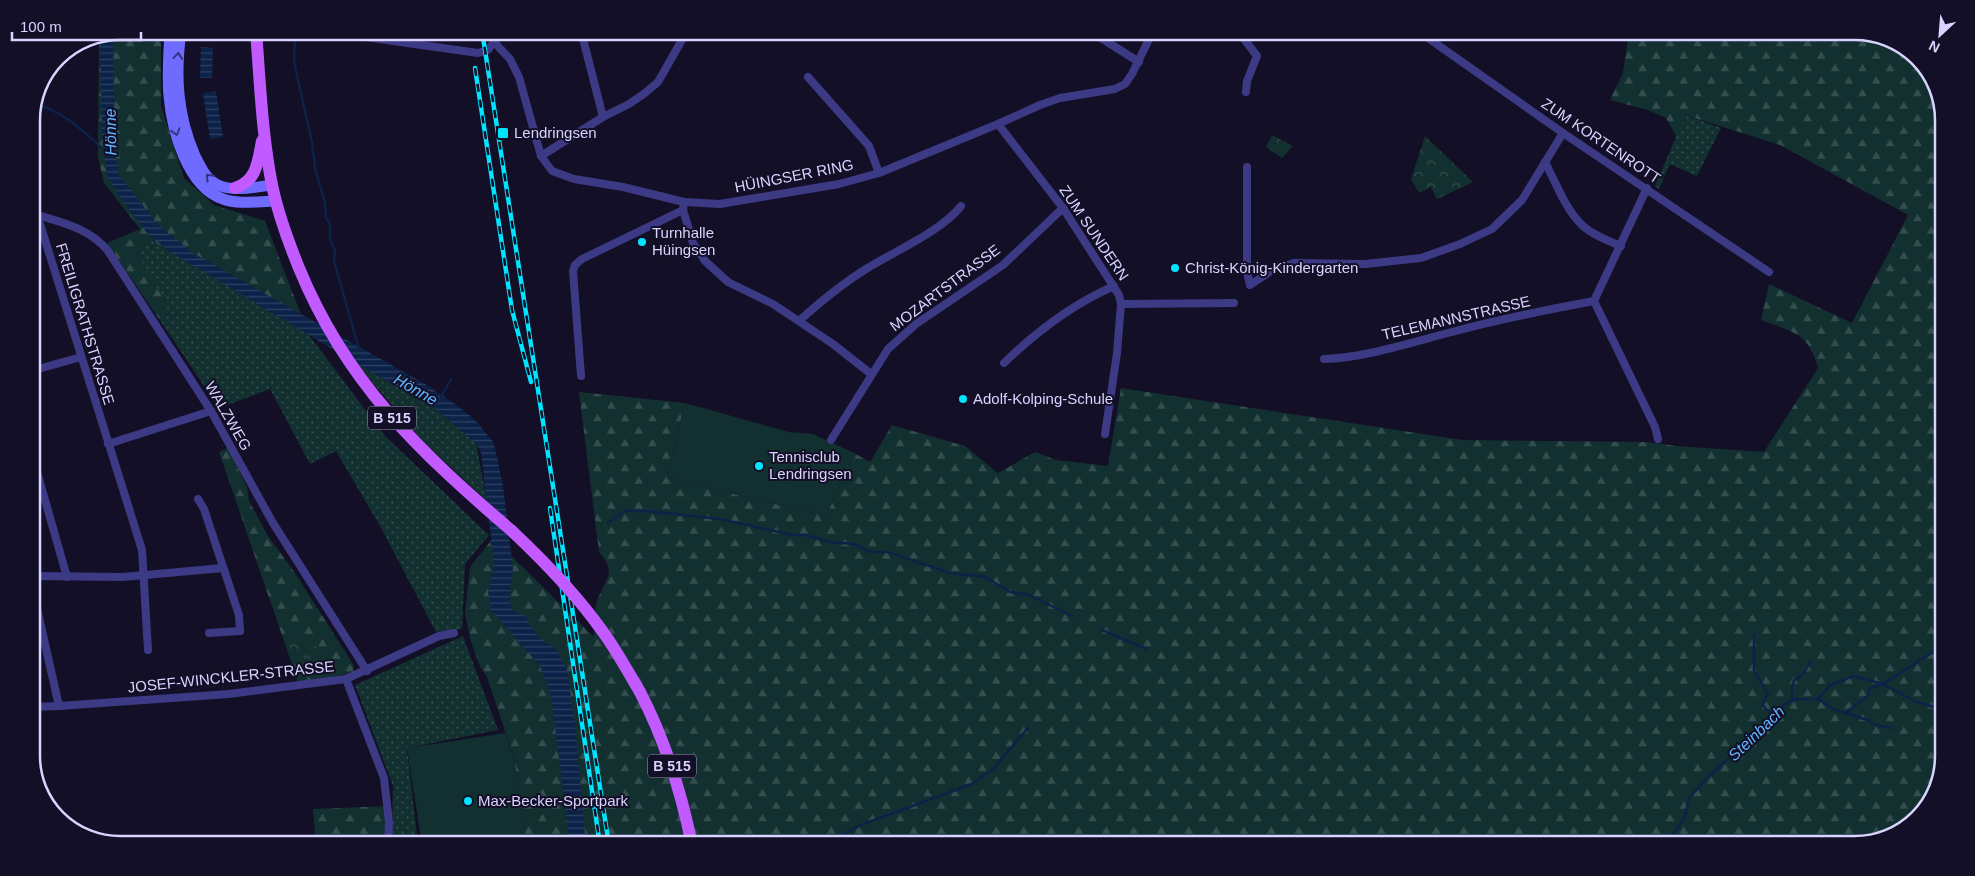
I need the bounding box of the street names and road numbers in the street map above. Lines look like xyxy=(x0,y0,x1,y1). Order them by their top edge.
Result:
street label: ZUM KORTENROTT xyxy=(1539,94,1664,187)
street label: HÜINGSER RING xyxy=(733,156,855,195)
street label: ZUM SUNDERN xyxy=(1056,182,1132,283)
street label: FREILIGRATHSTRASSE xyxy=(53,241,118,407)
street label: MOZARTSTRASSE xyxy=(886,241,1003,334)
street label: TELEMANNSTRASSE xyxy=(1380,292,1532,343)
street label: WALZWEG xyxy=(202,378,255,453)
road number: B 515 xyxy=(368,406,416,429)
street label: JOSEF-WINCKLER-STRASSE xyxy=(127,657,335,696)
road number: B 515 xyxy=(648,754,696,778)

